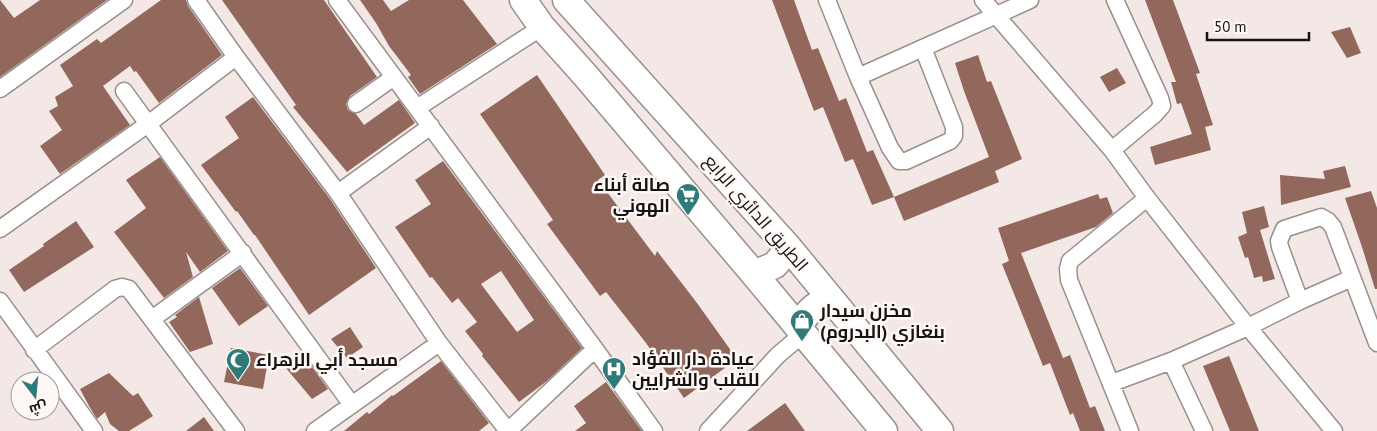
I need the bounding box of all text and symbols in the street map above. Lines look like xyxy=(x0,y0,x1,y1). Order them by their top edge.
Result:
scale bar xyxy=(1207,10,1310,42)
text: 50 m xyxy=(1214,17,1247,36)
street label: الطريق الدائري الرابع xyxy=(697,149,813,278)
place label: صالة أبناء الهوني xyxy=(593,172,670,221)
supermarket icon: صالة أبناء الهوني xyxy=(675,182,701,216)
place label: مخزن سيدار بنغازي (البدروم) xyxy=(819,299,945,346)
shop icon: مخزن سيدار بنغازي (البدروم) xyxy=(789,308,815,342)
mosque icon: مسجد أبي الزهراء xyxy=(225,347,251,381)
place label: مسجد أبي الزهراء xyxy=(256,347,398,375)
place label: عيادة دار الفؤاد للقلب والشرايين xyxy=(632,347,759,391)
hospital icon: عيادة دار الفؤاد للقلب والشرايين xyxy=(601,356,627,390)
north arrow xyxy=(10,371,60,421)
text: ش xyxy=(27,397,50,420)

